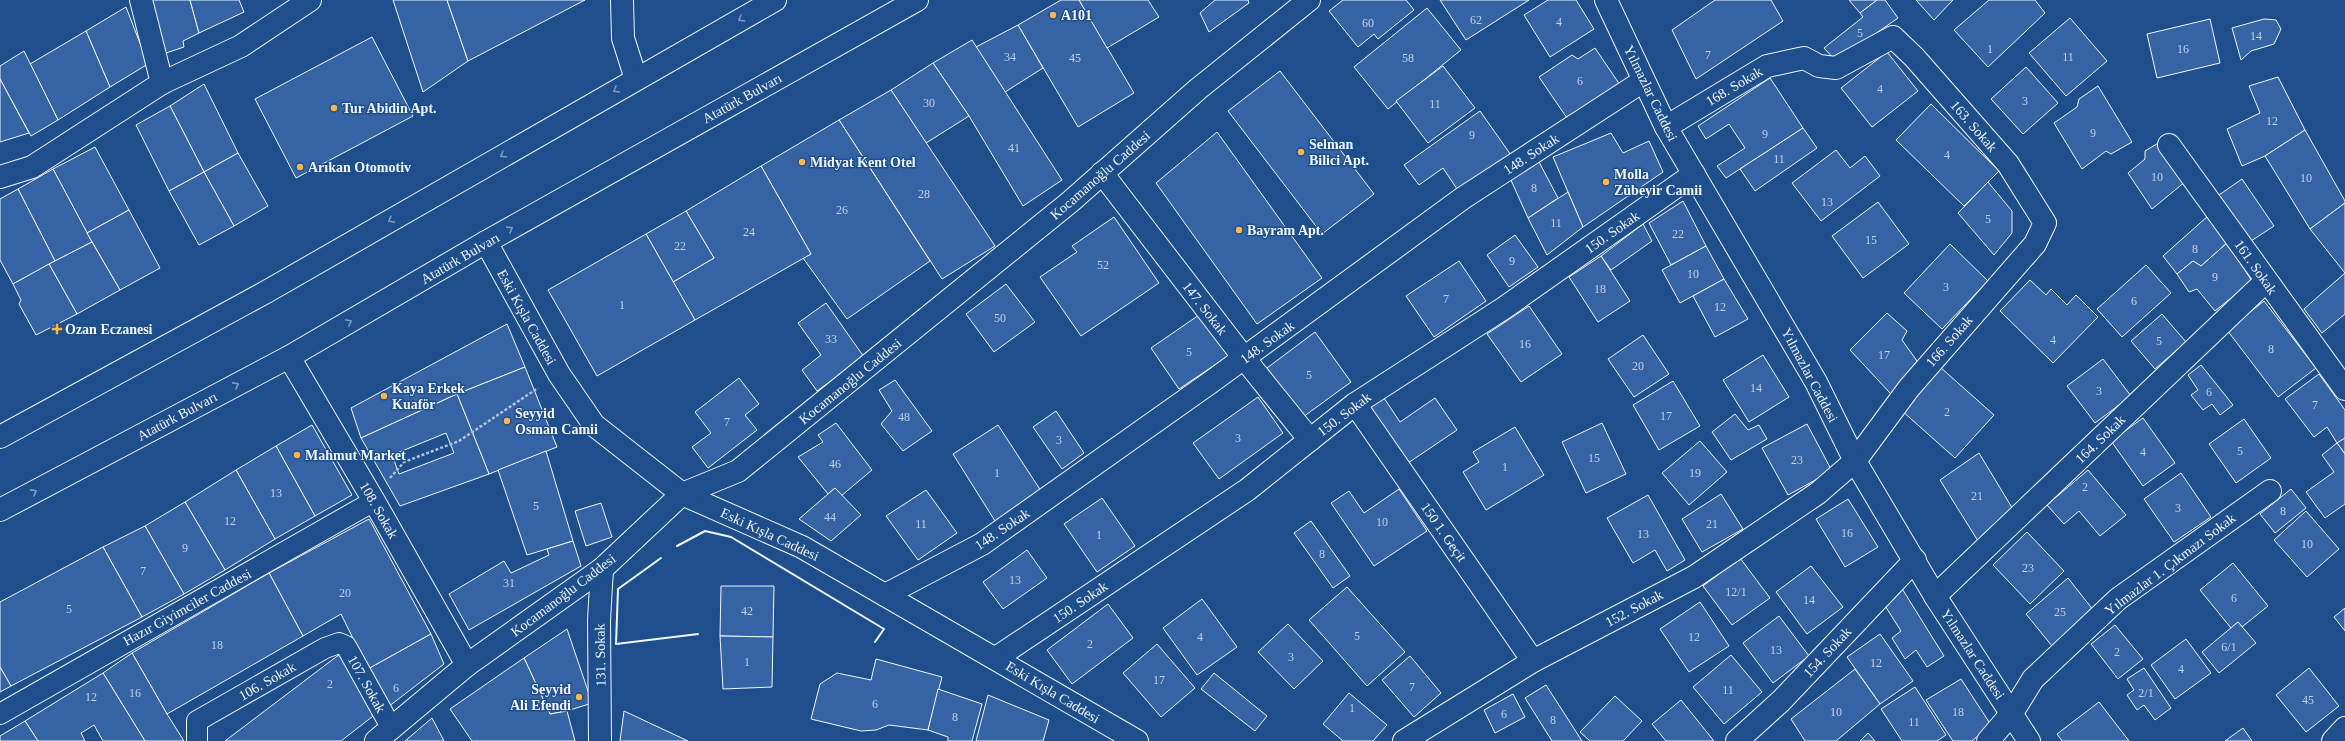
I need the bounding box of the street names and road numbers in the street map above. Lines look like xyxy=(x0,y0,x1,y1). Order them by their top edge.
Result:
street label: Yılmazlar Caddesi xyxy=(1621,43,1680,144)
street label: 168. Sokak xyxy=(1703,64,1765,109)
street label: Atatürk Bulvarı xyxy=(700,70,785,126)
street label: 163. Sokak xyxy=(1947,98,2000,155)
street label: Kocamanoğlu Caddesi xyxy=(1047,128,1153,223)
street label: 148. Sokak xyxy=(1501,131,1562,178)
street label: 150. Sokak xyxy=(1582,208,1642,257)
street label: Atatürk Bulvarı xyxy=(418,230,502,287)
street label: 161. Sokak xyxy=(2231,237,2280,297)
street label: Eski Kışla Caddesi xyxy=(494,267,559,368)
street label: 147. Sokak xyxy=(1179,279,1230,338)
street label: 166. Sokak xyxy=(1923,313,1976,370)
street label: 148. Sokak xyxy=(1237,318,1297,367)
street label: Yılmazlar Caddesi xyxy=(1778,326,1841,425)
street label: Kocamanoğlu Caddesi xyxy=(796,335,905,427)
street label: Atatürk Bulvarı xyxy=(135,389,220,444)
street label: 150. Sokak xyxy=(1315,389,1374,439)
street label: 164. Sokak xyxy=(2072,412,2128,467)
street label: 108. Sokak xyxy=(356,479,401,541)
street label: 150 1. Geçit xyxy=(1418,500,1470,565)
street label: Eski Kışla Caddesi xyxy=(718,505,821,564)
street label: 148. Sokak xyxy=(972,506,1033,553)
street label: Yılmazlar 1. Çıkmazı Sokak xyxy=(2102,510,2238,618)
street label: Kocamanoğlu Caddesi xyxy=(508,551,619,640)
street label: Hazır Giyimciler Caddesi xyxy=(121,566,254,649)
street label: 150. Sokak xyxy=(1050,579,1111,626)
street label: 152. Sokak xyxy=(1603,587,1666,630)
street label: Yılmazlar Caddesi xyxy=(1938,606,2007,702)
street label: 131. Sokak xyxy=(592,623,609,687)
street label: 154. Sokak xyxy=(1800,624,1854,680)
street label: 107. Sokak xyxy=(345,653,388,715)
street label: 106. Sokak xyxy=(236,659,298,704)
street label: Eski Kışla Caddesi xyxy=(1003,659,1102,726)

